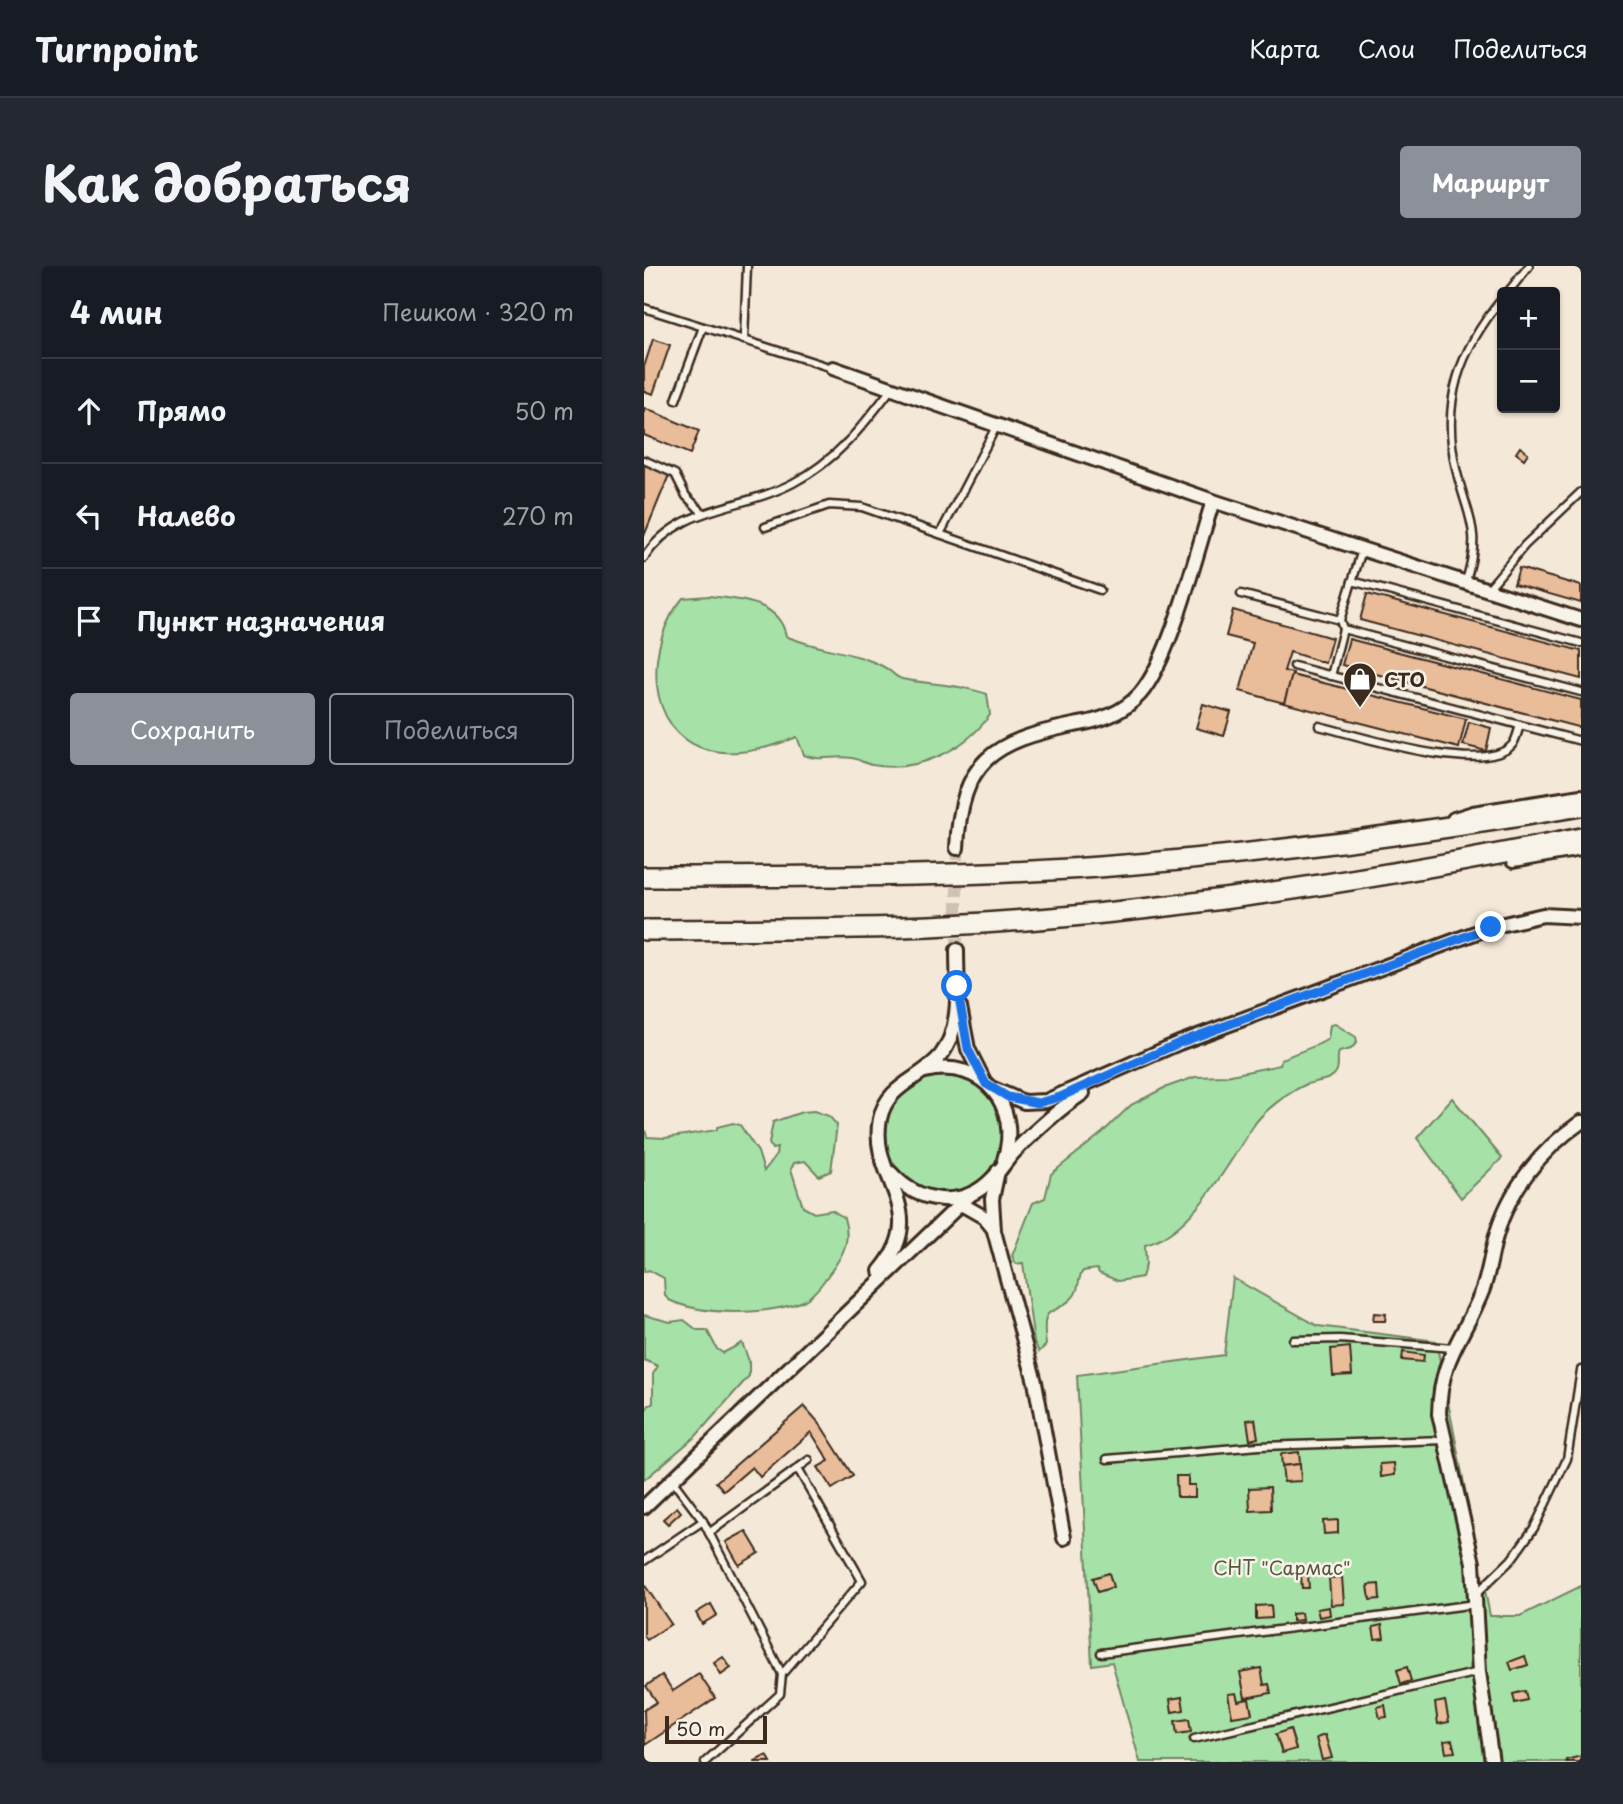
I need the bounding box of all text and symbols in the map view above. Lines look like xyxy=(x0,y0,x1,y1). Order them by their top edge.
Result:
text: Turnpoint xyxy=(35,23,199,73)
text: Карта xyxy=(1249,30,1320,66)
text: Слои xyxy=(1358,30,1415,66)
text: Поделиться xyxy=(1453,30,1588,66)
text: Как добраться xyxy=(42,145,412,219)
button: Маршрут xyxy=(1400,146,1581,218)
map controls xyxy=(1497,287,1560,413)
button: + xyxy=(1497,287,1560,350)
text: 4 мин xyxy=(70,289,163,334)
text: Пешком · 320 m xyxy=(382,294,574,329)
button: − xyxy=(1497,350,1560,413)
text: Прямо xyxy=(137,391,226,430)
icon: ahead xyxy=(70,392,108,430)
text: 50 m xyxy=(514,393,574,428)
text: Налево xyxy=(137,496,235,535)
icon: left xyxy=(70,497,108,535)
text: 270 m xyxy=(502,498,574,533)
text: Пункт назначения xyxy=(137,601,385,640)
icon: arrive xyxy=(70,602,108,640)
shop icon: СТО xyxy=(1341,660,1379,709)
place label: СТО xyxy=(1384,665,1425,693)
button: Сохранить xyxy=(70,693,315,765)
button: Поделиться xyxy=(329,693,574,765)
route end xyxy=(1475,911,1506,942)
route start xyxy=(941,970,972,1001)
park label: СНТ "Сармас" xyxy=(1213,1553,1351,1581)
scale bar xyxy=(665,1713,766,1745)
text: 50 m xyxy=(676,1714,725,1742)

